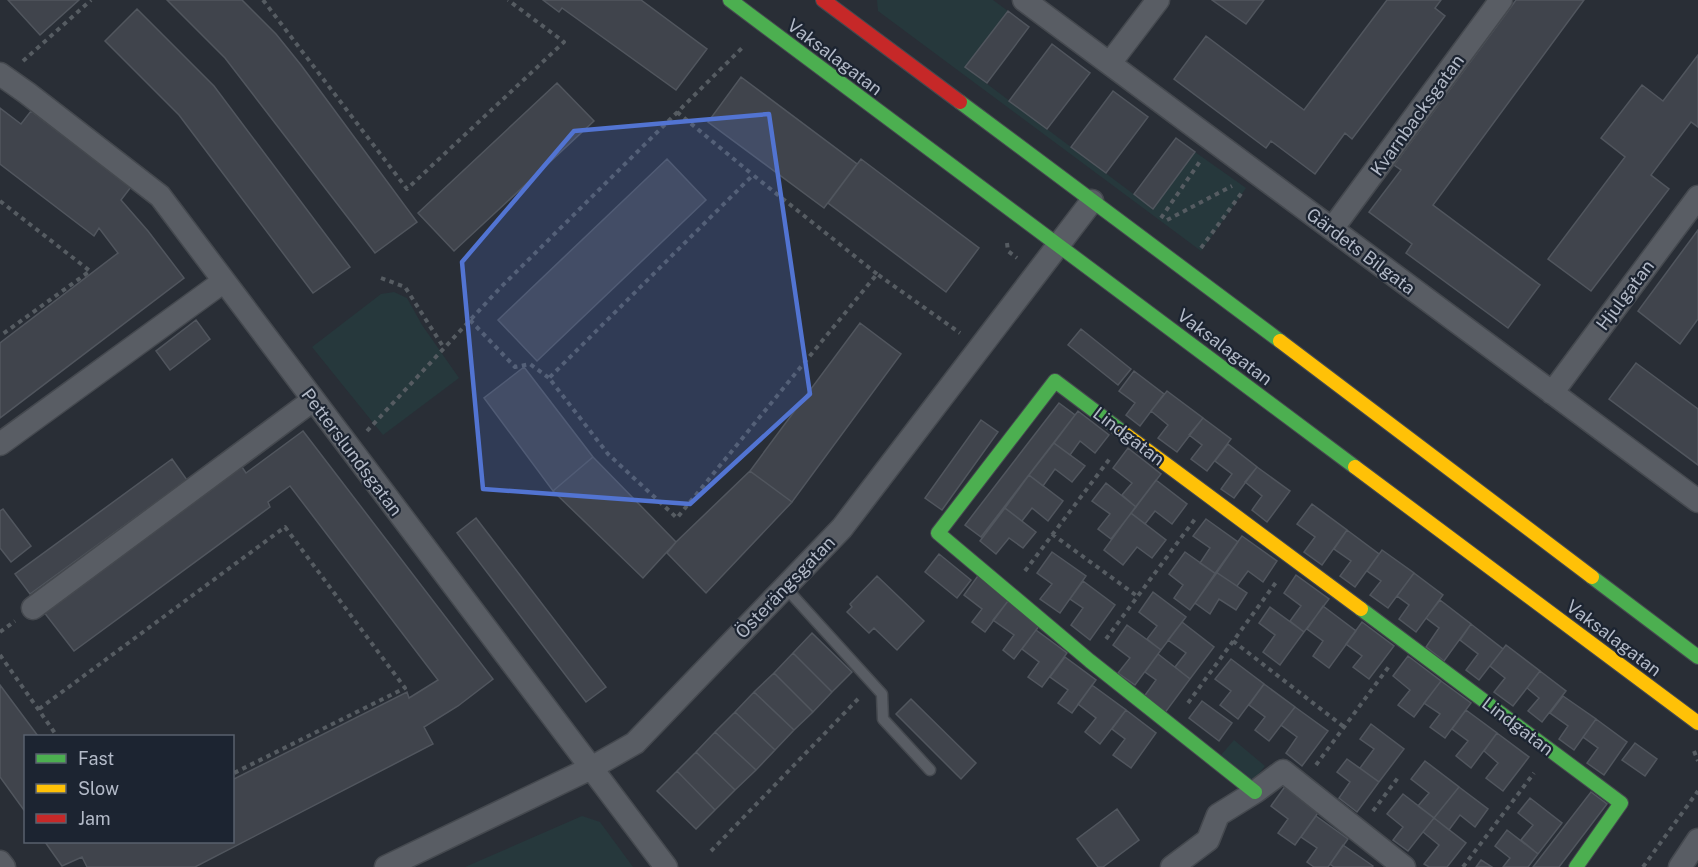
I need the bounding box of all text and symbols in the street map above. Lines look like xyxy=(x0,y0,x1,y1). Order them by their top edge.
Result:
street label: Vaksalagatan xyxy=(783,14,887,100)
street label: Kvarnbacksgatan xyxy=(1366,50,1468,180)
street label: Gärdets Bilgata xyxy=(1303,203,1419,299)
street label: Hjulgatan xyxy=(1592,256,1658,334)
street label: Vaksalagatan xyxy=(1173,304,1277,390)
street label: Petterslundsgatan xyxy=(297,384,407,520)
street label: Lindgatan xyxy=(1089,402,1169,470)
street label: Österängsgatan xyxy=(730,531,839,642)
street label: Vaksalagatan xyxy=(1562,595,1666,681)
street label: Lindgatan xyxy=(1478,692,1558,760)
legend xyxy=(24,735,234,843)
text: Fast xyxy=(78,748,114,769)
text: Slow xyxy=(78,778,119,799)
text: Jam xyxy=(78,808,111,829)

